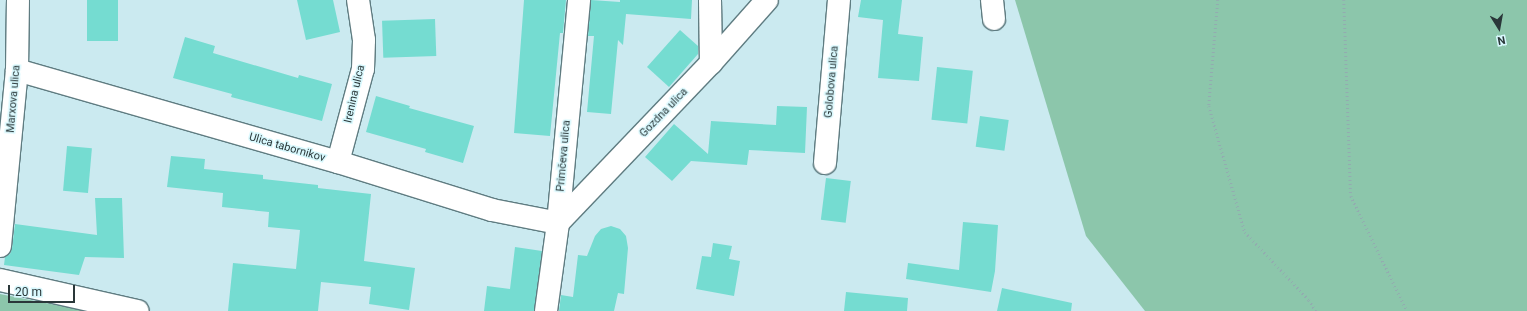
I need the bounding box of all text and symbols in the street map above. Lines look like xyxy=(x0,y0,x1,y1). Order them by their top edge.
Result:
north arrow xyxy=(1479,8,1519,48)
text: N xyxy=(1496,33,1506,47)
street label: Golobova ulica xyxy=(822,45,842,119)
street label: Irenina ulica xyxy=(342,64,368,124)
street label: Marxova ulica xyxy=(4,65,24,133)
street label: Gozdna ulica xyxy=(637,86,691,140)
street label: Primčeva ulica xyxy=(554,120,574,192)
street label: Ulica tabornikov xyxy=(247,131,327,165)
scale bar xyxy=(10,277,77,303)
text: 20 m xyxy=(15,285,42,299)

